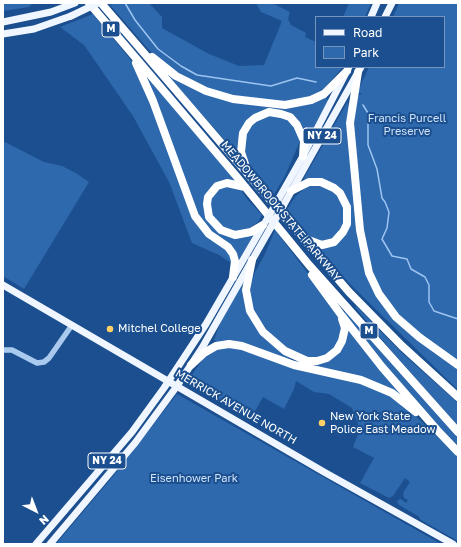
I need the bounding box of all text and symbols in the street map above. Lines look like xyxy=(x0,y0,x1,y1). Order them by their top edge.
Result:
legend xyxy=(315,16,445,68)
road number: M xyxy=(102,21,120,37)
text: Road xyxy=(353,25,382,40)
text: Park xyxy=(353,45,379,60)
park label: Francis Purcell Preserve xyxy=(368,112,446,138)
road number: NY 24 xyxy=(303,128,341,144)
street label: MEADOWBROOK STATE PARKWAY xyxy=(218,138,344,284)
place label: Mitchel College xyxy=(118,322,201,336)
road number: M xyxy=(360,323,378,339)
marker: Mitchel College xyxy=(105,324,115,334)
street label: MERRICK AVENUE NORTH xyxy=(173,367,299,447)
place label: New York State Police East Meadow xyxy=(330,410,435,436)
marker: New York State Police East Meadow xyxy=(317,418,327,428)
road number: NY 24 xyxy=(88,453,126,469)
park label: Eisenhower Park xyxy=(150,472,238,486)
north arrow xyxy=(16,491,56,531)
text: N xyxy=(37,513,52,528)

